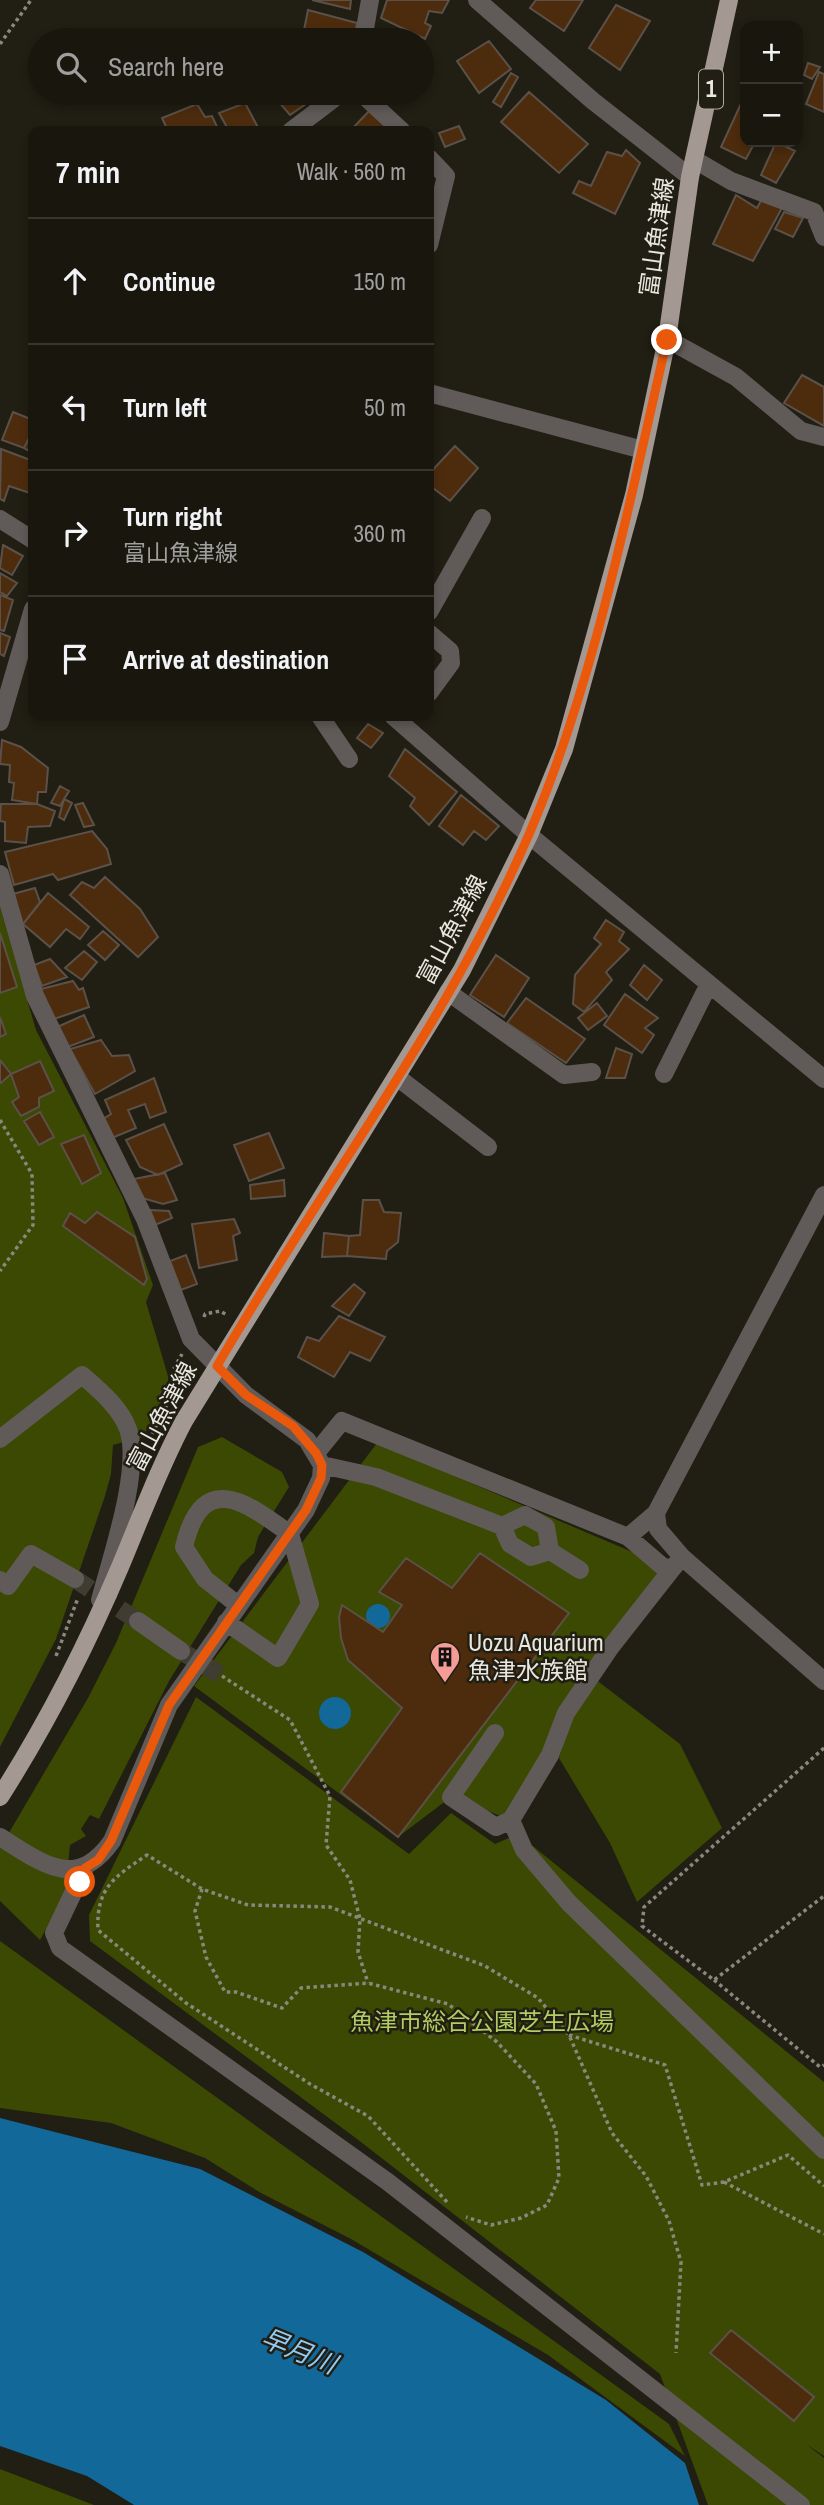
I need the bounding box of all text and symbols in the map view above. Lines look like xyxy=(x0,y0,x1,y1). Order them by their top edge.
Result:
map controls xyxy=(740,21,803,147)
button: + xyxy=(740,21,803,84)
search box xyxy=(28,28,434,105)
icon: search xyxy=(52,48,90,86)
text: Search here xyxy=(108,49,224,84)
road number: 1 xyxy=(699,69,723,108)
button: − xyxy=(740,84,803,147)
text: 7 min xyxy=(56,152,120,192)
text: Walk · 560 m xyxy=(297,156,406,187)
street label: 富山魚津線 xyxy=(632,175,680,299)
icon: ahead xyxy=(56,262,94,300)
text: Continue xyxy=(123,264,215,299)
text: 150 m xyxy=(354,266,406,297)
route end xyxy=(651,324,682,355)
icon: left xyxy=(56,388,94,426)
text: Turn left xyxy=(123,390,207,425)
text: 50 m xyxy=(364,392,406,423)
text: Turn right xyxy=(123,499,222,534)
icon: right xyxy=(56,514,94,552)
text: 360 m xyxy=(354,518,406,549)
text: 富山魚津線 xyxy=(123,537,238,568)
icon: arrive xyxy=(56,640,94,678)
text: Arrive at destination xyxy=(123,642,329,677)
street label: 富山魚津線 xyxy=(409,869,493,990)
street label: 富山魚津線 xyxy=(119,1356,203,1477)
place label: Uozu Aquarium 魚津水族館 xyxy=(468,1626,604,1686)
building icon: Uozu Aquarium 魚津水族館 xyxy=(428,1640,462,1684)
route start xyxy=(64,1866,95,1897)
park label: 魚津市総合公園芝生広場 xyxy=(350,2005,614,2037)
water label: 早月川 xyxy=(256,2320,345,2382)

